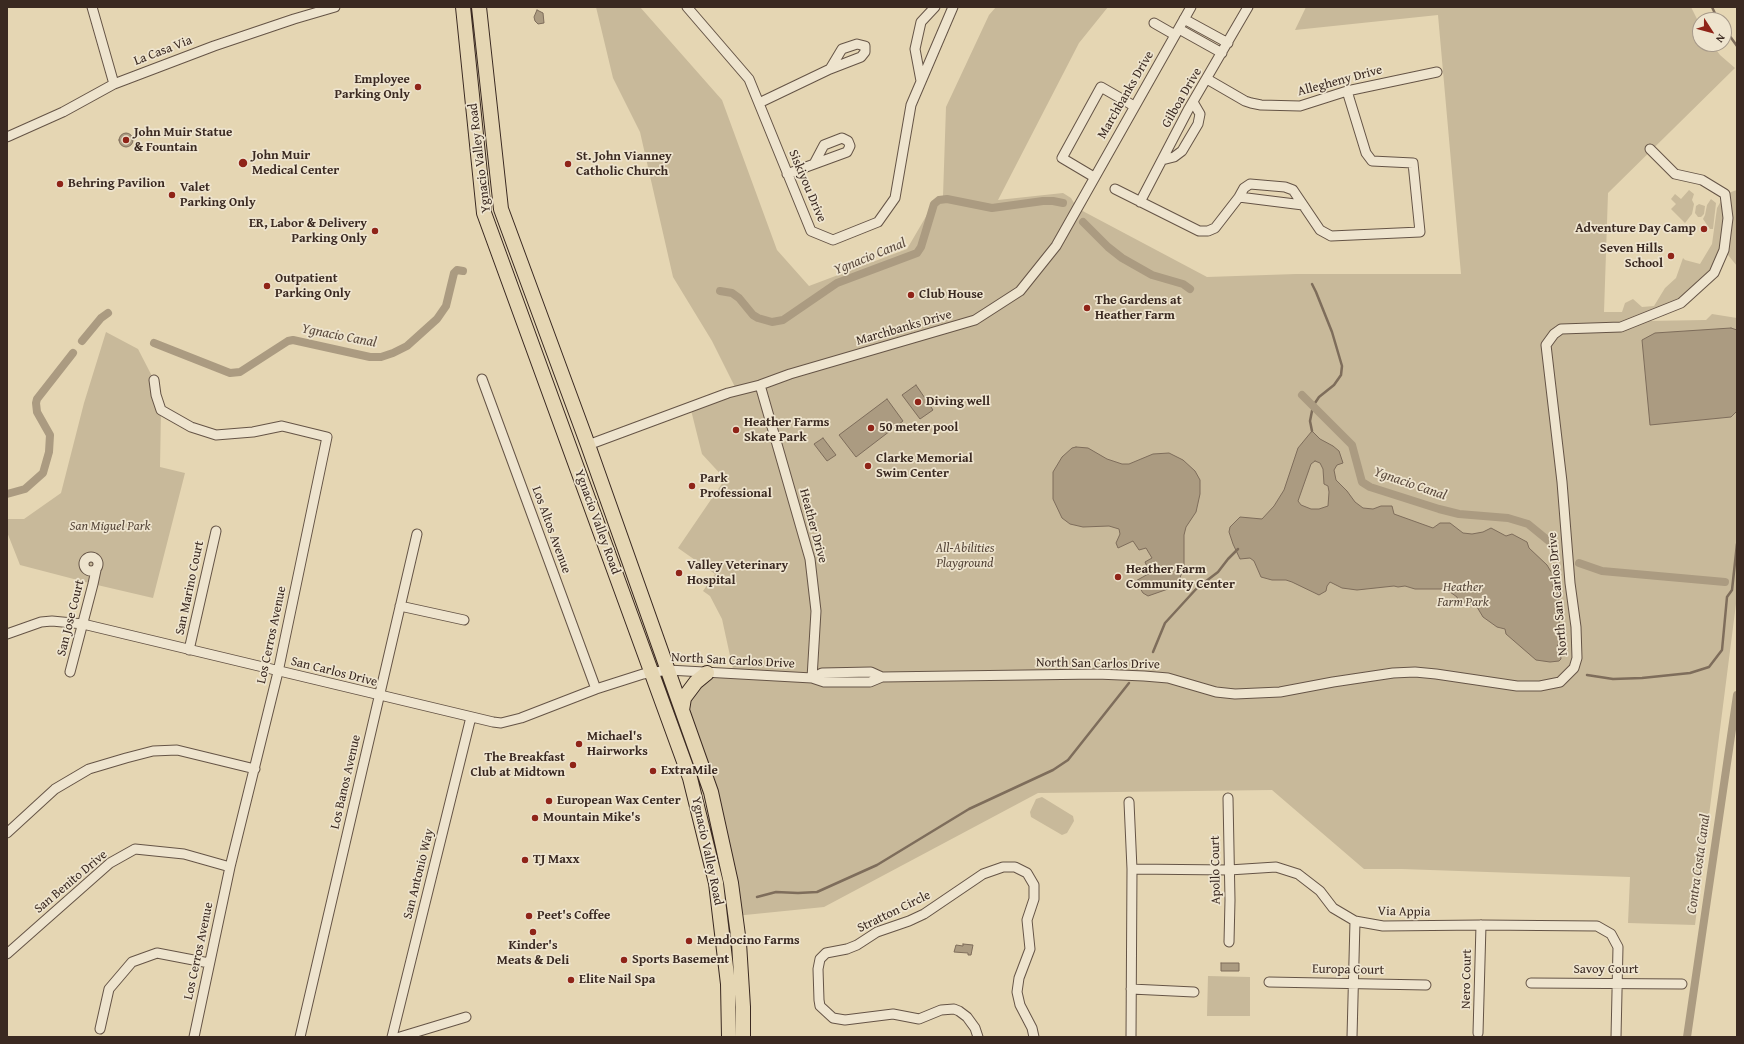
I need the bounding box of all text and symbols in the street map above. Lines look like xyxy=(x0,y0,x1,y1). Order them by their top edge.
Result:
north arrow xyxy=(1692,12,1732,52)
text: N xyxy=(1712,31,1730,46)
street label: La Casa Via xyxy=(132,33,194,69)
street label: Marchbanks Drive xyxy=(1095,48,1157,142)
street label: Allegheny Drive xyxy=(1296,62,1384,100)
street label: Gilboa Drive xyxy=(1159,65,1205,131)
place label: Employee Parking Only xyxy=(334,72,410,103)
marker: Employee Parking Only xyxy=(413,82,423,92)
street label: Ygnacio Valley Road xyxy=(466,102,494,214)
place label: John Muir Statue & Fountain xyxy=(134,125,232,156)
marker: John Muir Statue & Fountain xyxy=(121,135,131,145)
street label: Siskiyou Drive xyxy=(785,147,829,225)
place label: John Muir Medical Center xyxy=(252,148,339,179)
place label: St. John Vianney Catholic Church xyxy=(576,149,672,180)
marker: John Muir Medical Center xyxy=(237,157,249,169)
marker: St. John Vianney Catholic Church xyxy=(563,159,573,169)
place label: Behring Pavilion xyxy=(68,176,165,192)
marker: Behring Pavilion xyxy=(55,179,65,189)
place label: Valet Parking Only xyxy=(180,180,256,211)
marker: Valet Parking Only xyxy=(167,190,177,200)
place label: ER, Labor & Delivery Parking Only xyxy=(249,216,367,247)
place label: Adventure Day Camp xyxy=(1575,221,1696,237)
marker: Adventure Day Camp xyxy=(1699,224,1709,234)
marker: ER, Labor & Delivery Parking Only xyxy=(370,226,380,236)
water label: Ygnacio Canal xyxy=(832,235,908,279)
place label: Seven Hills School xyxy=(1600,241,1663,272)
marker: Seven Hills School xyxy=(1666,251,1676,261)
place label: Outpatient Parking Only xyxy=(275,271,351,302)
marker: Outpatient Parking Only xyxy=(262,281,272,291)
place label: Club House xyxy=(919,287,983,303)
marker: Club House xyxy=(906,290,916,300)
place label: The Gardens at Heather Farm xyxy=(1095,293,1182,324)
marker: The Gardens at Heather Farm xyxy=(1082,303,1092,313)
street label: Marchbanks Drive xyxy=(854,307,954,349)
water label: Ygnacio Canal xyxy=(300,320,378,352)
place label: Diving well xyxy=(926,394,990,410)
marker: Diving well xyxy=(913,397,923,407)
place label: Heather Farms Skate Park xyxy=(744,415,829,446)
place label: 50 meter pool xyxy=(879,420,958,436)
marker: 50 meter pool xyxy=(866,423,876,433)
marker: Heather Farms Skate Park xyxy=(731,425,741,435)
place label: Clarke Memorial Swim Center xyxy=(876,451,973,482)
marker: Clarke Memorial Swim Center xyxy=(863,461,873,471)
water label: Ygnacio Canal xyxy=(1371,464,1449,504)
street label: Ygnacio Valley Road xyxy=(571,467,623,577)
place label: Park Professional xyxy=(700,471,772,502)
marker: Park Professional xyxy=(687,481,697,491)
street label: Los Altos Avenue xyxy=(528,484,574,576)
street label: Heather Drive xyxy=(796,487,830,565)
park label: San Miguel Park xyxy=(70,519,150,535)
street label: North San Carlos Drive xyxy=(1545,532,1571,656)
street label: San Marino Court xyxy=(172,539,208,637)
park label: All-Abilities Playground xyxy=(936,541,994,572)
place label: Valley Veterinary Hospital xyxy=(687,558,788,589)
place label: Heather Farm Community Center xyxy=(1126,562,1235,593)
marker: Valley Veterinary Hospital xyxy=(674,568,684,578)
marker: Heather Farm Community Center xyxy=(1113,572,1123,582)
street label: San Jose Court xyxy=(54,578,88,658)
park label: Heather Farm Park xyxy=(1437,580,1489,611)
street label: Los Cerros Avenue xyxy=(254,585,290,685)
street label: North San Carlos Drive xyxy=(671,650,795,672)
street label: San Carlos Drive xyxy=(289,654,379,690)
street label: North San Carlos Drive xyxy=(1036,655,1160,673)
place label: Michael's Hairworks xyxy=(587,729,648,760)
street label: Los Banos Avenue xyxy=(328,733,364,831)
marker: Michael's Hairworks xyxy=(574,739,584,749)
place label: The Breakfast Club at Midtown xyxy=(470,750,565,781)
marker: The Breakfast Club at Midtown xyxy=(568,760,578,770)
place label: ExtraMile xyxy=(661,763,718,779)
marker: ExtraMile xyxy=(648,766,658,776)
place label: European Wax Center xyxy=(557,793,681,809)
street label: Ygnacio Valley Road xyxy=(688,795,726,907)
marker: European Wax Center xyxy=(544,796,554,806)
place label: Mountain Mike's xyxy=(543,810,640,826)
marker: Mountain Mike's xyxy=(530,813,540,823)
water label: Contra Costa Canal xyxy=(1684,813,1714,915)
street label: San Antonio Way xyxy=(400,827,438,921)
street label: Apollo Court xyxy=(1208,835,1224,905)
street label: San Benito Drive xyxy=(31,847,111,917)
place label: TJ Maxx xyxy=(533,852,580,868)
marker: TJ Maxx xyxy=(520,855,530,865)
street label: Stratton Circle xyxy=(855,888,933,936)
street label: Los Cerros Avenue xyxy=(181,901,217,1001)
street label: Via Appia xyxy=(1377,904,1431,920)
place label: Peet's Coffee xyxy=(537,908,610,924)
marker: Peet's Coffee xyxy=(524,911,534,921)
marker: Kinder's Meats & Deli xyxy=(528,927,538,937)
place label: Mendocino Farms xyxy=(697,933,800,949)
marker: Mendocino Farms xyxy=(684,936,694,946)
place label: Kinder's Meats & Deli xyxy=(497,938,569,969)
street label: Nero Court xyxy=(1459,949,1475,1009)
place label: Sports Basement xyxy=(632,952,729,968)
marker: Sports Basement xyxy=(619,955,629,965)
street label: Europa Court xyxy=(1312,962,1384,978)
street label: Savoy Court xyxy=(1573,962,1639,978)
place label: Elite Nail Spa xyxy=(579,972,655,988)
marker: Elite Nail Spa xyxy=(566,975,576,985)

